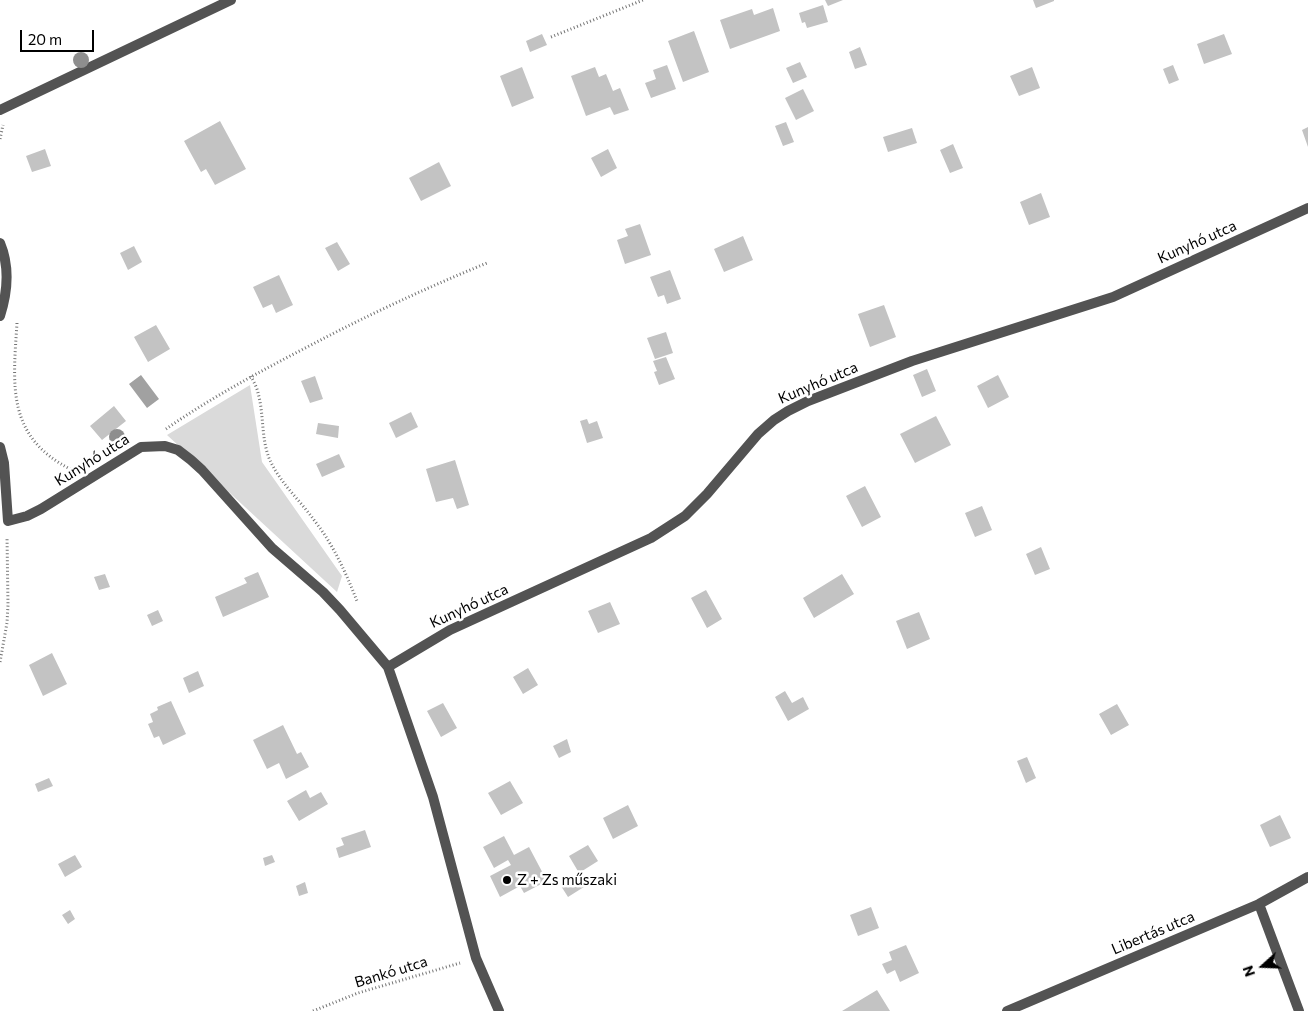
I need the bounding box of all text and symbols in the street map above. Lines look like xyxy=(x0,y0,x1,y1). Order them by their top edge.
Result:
scale bar xyxy=(22,20,96,52)
text: 20 m xyxy=(28,30,62,48)
street label: Kunyhó utca xyxy=(1155,217,1239,267)
street label: Kunyhó utca xyxy=(776,358,860,408)
street label: Kunyhó utca xyxy=(51,430,133,490)
street label: Kunyhó utca xyxy=(427,580,511,632)
place label: Z + Zs műszaki xyxy=(517,871,617,889)
marker: Z + Zs műszaki xyxy=(501,874,513,886)
street label: Libertás utca xyxy=(1109,907,1197,959)
north arrow xyxy=(1238,941,1288,991)
street label: Bankó utca xyxy=(352,952,430,992)
text: N xyxy=(1239,963,1258,979)

